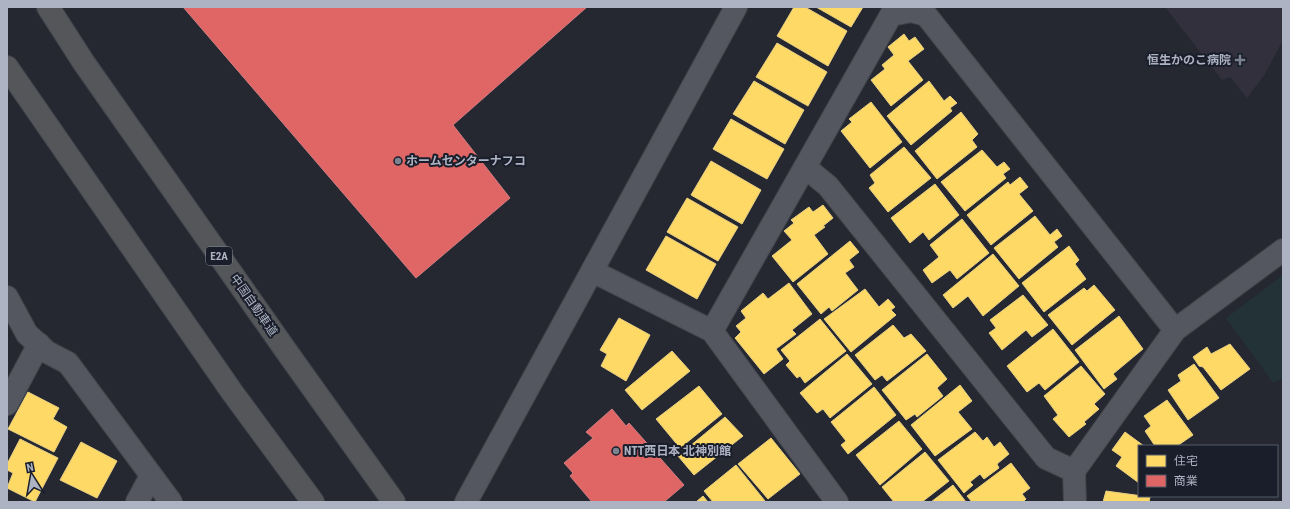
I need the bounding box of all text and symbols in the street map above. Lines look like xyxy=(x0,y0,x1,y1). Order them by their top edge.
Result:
place label: 恒生かのこ病院 xyxy=(1147,53,1231,67)
marker: 恒生かのこ病院 xyxy=(1234,54,1246,66)
place label: ホームセンターナフコ xyxy=(406,154,526,168)
marker: ホームセンターナフコ xyxy=(393,156,403,166)
road number: E2A xyxy=(206,247,232,265)
street label: 中国自動車道 xyxy=(228,271,280,339)
place label: NTT西日本 北神別館 xyxy=(624,444,731,458)
legend xyxy=(1138,445,1278,497)
marker: NTT西日本 北神別館 xyxy=(611,446,621,456)
text: 住宅 xyxy=(1174,454,1198,468)
north arrow xyxy=(12,457,52,497)
text: N xyxy=(26,461,35,475)
text: 商業 xyxy=(1174,474,1198,488)

